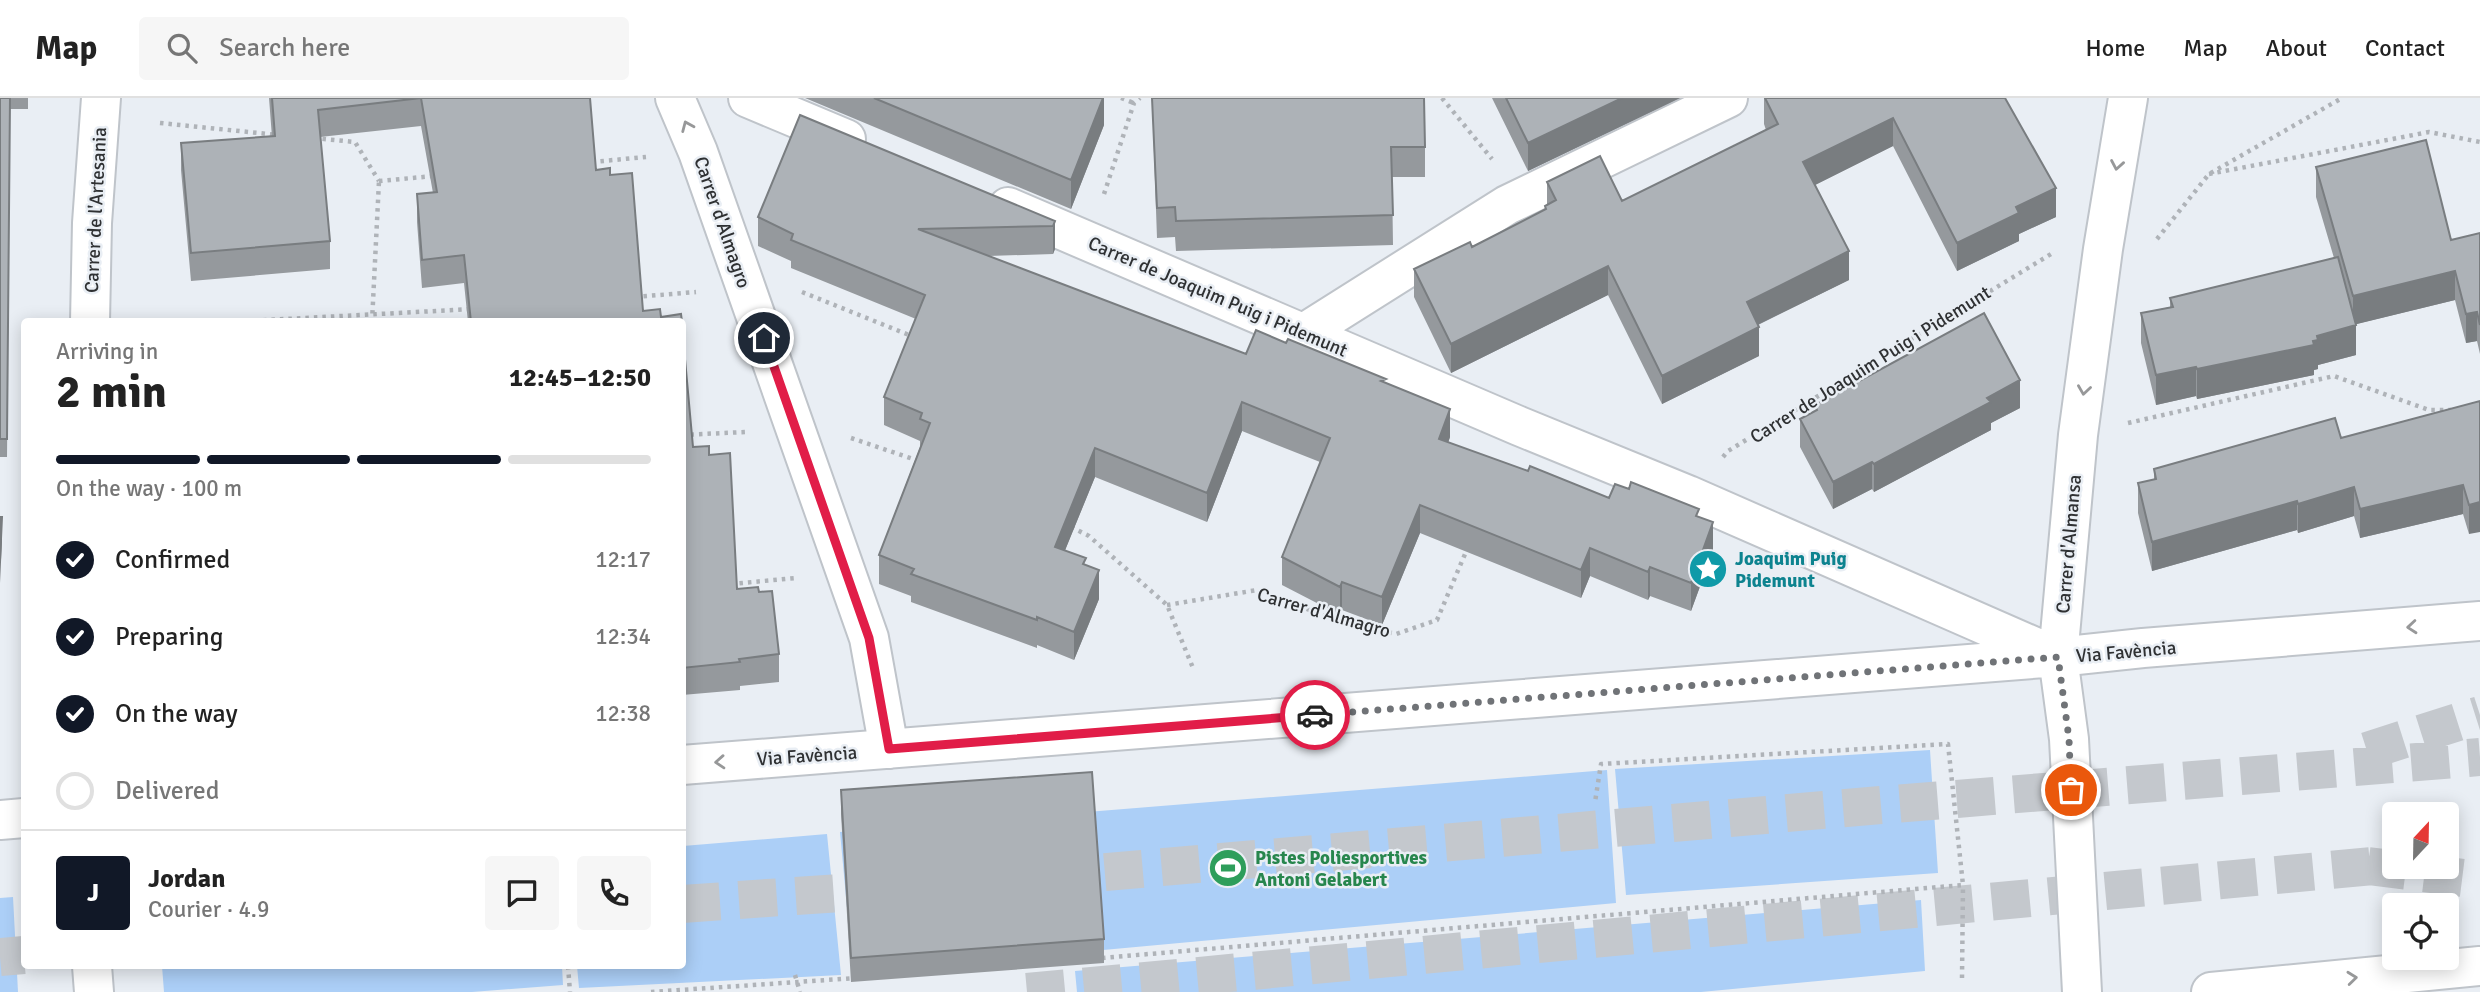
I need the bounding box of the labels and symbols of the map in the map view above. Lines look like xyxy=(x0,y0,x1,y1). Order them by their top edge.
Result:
one-way arrow xyxy=(681,121,695,133)
street label: Carrer de l'Artesania xyxy=(80,127,112,294)
street label: Carrer d'Almagro xyxy=(688,153,756,291)
one-way arrow xyxy=(2110,159,2125,171)
street label: Carrer de Joaquim Puig i Pidemunt xyxy=(1084,231,1351,363)
street label: Carrer de Joaquim Puig i Pidemunt xyxy=(1746,280,1996,449)
pin xyxy=(734,308,794,368)
one-way arrow xyxy=(2076,384,2091,396)
street label: Carrer d'Almansa xyxy=(2051,474,2087,615)
place label: Joaquim Puig Pidemunt xyxy=(1735,547,1847,593)
place icon: Joaquim Puig Pidemunt xyxy=(1687,548,1729,590)
street label: Carrer d'Almagro xyxy=(1254,582,1393,643)
one-way arrow xyxy=(2406,619,2417,634)
street label: Via Favència xyxy=(2075,636,2177,668)
courier xyxy=(1280,680,1350,750)
street label: Via Favència xyxy=(756,741,858,771)
one-way arrow xyxy=(714,754,725,769)
pin xyxy=(2041,760,2101,820)
north arrow xyxy=(2382,802,2459,878)
place label: Pistes Poliesportives Antoni Gelabert xyxy=(1255,846,1427,892)
sports icon: Pistes Poliesportives Antoni Gelabert xyxy=(1207,847,1249,889)
one-way arrow xyxy=(2347,971,2358,986)

